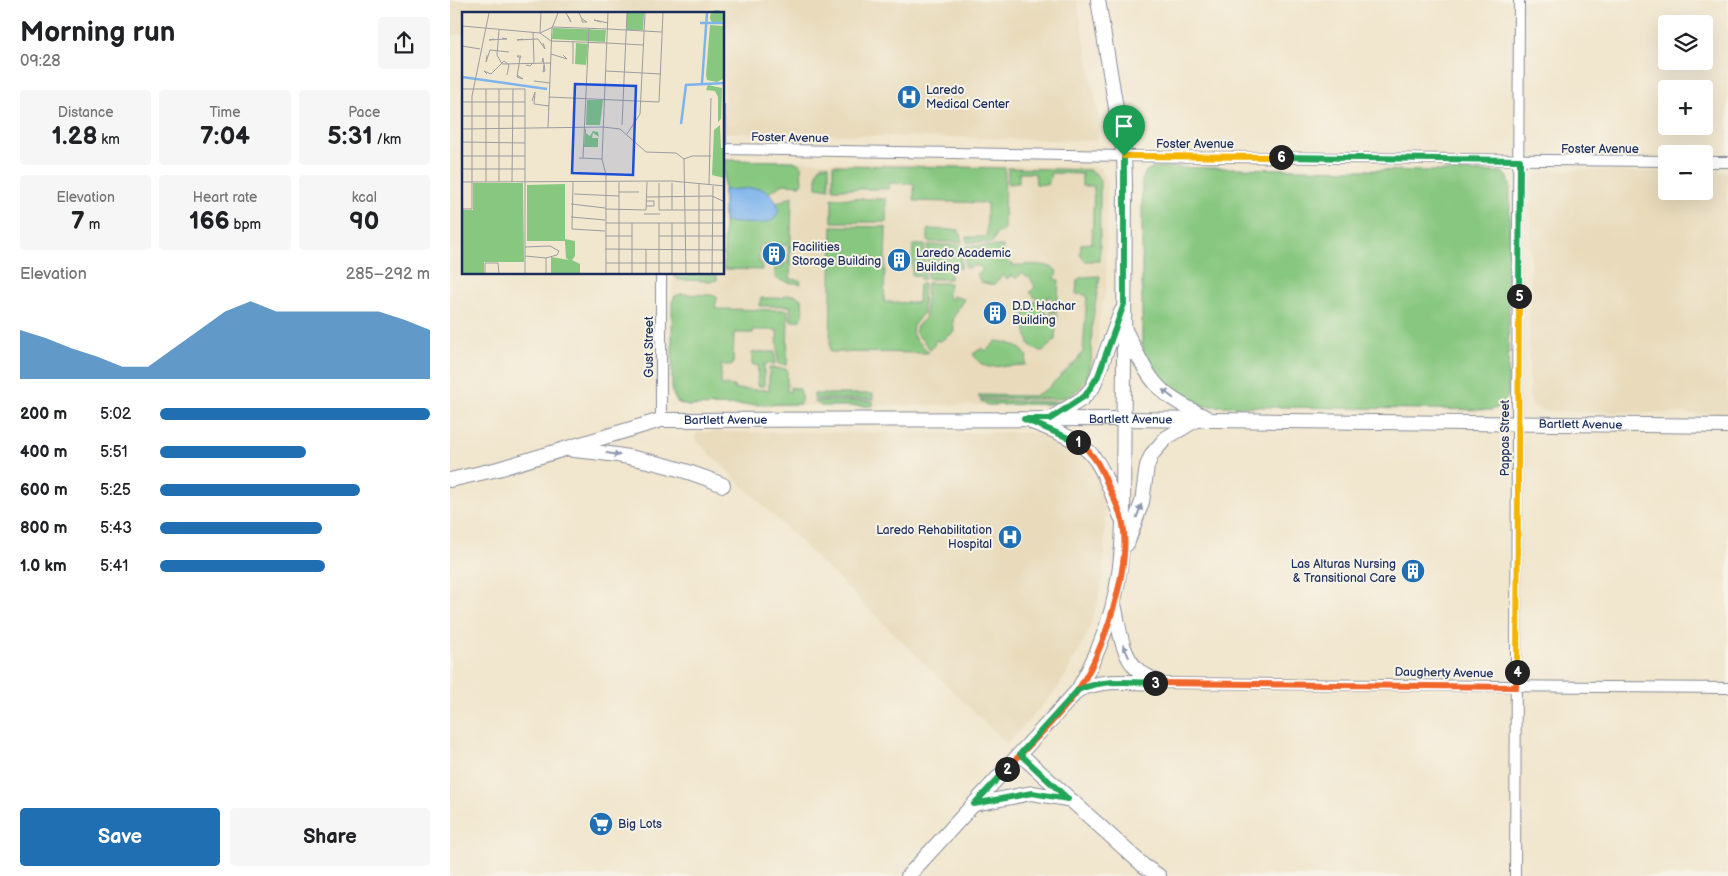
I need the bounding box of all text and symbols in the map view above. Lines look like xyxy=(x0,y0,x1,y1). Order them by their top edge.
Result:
inset map xyxy=(462,12,725,275)
map controls xyxy=(1658,15,1713,200)
button: layers xyxy=(1658,15,1713,70)
text: Morning run xyxy=(20,16,175,49)
button: share xyxy=(378,17,430,69)
text: 09:28 xyxy=(20,52,61,71)
button: + xyxy=(1658,80,1713,135)
place label: Laredo Medical Center xyxy=(926,83,1010,112)
hospital icon: Laredo Medical Center xyxy=(896,84,922,110)
text: Distance xyxy=(58,104,114,121)
text: Time xyxy=(209,104,241,121)
text: Pace xyxy=(348,104,380,121)
pin xyxy=(1103,105,1145,156)
icon: arrive xyxy=(1110,112,1138,140)
text: 1.28 xyxy=(52,121,98,152)
text: 7:04 xyxy=(200,121,250,152)
text: 5:31 xyxy=(327,121,373,152)
street label: Foster Avenue xyxy=(751,130,829,146)
text: km xyxy=(98,131,120,148)
text: /km xyxy=(373,131,401,148)
street label: Foster Avenue xyxy=(1156,137,1234,152)
street label: Foster Avenue xyxy=(1561,142,1639,157)
pin: 6 xyxy=(1268,144,1294,170)
button: − xyxy=(1658,145,1713,200)
text: 6 xyxy=(1277,149,1286,166)
text: Elevation xyxy=(56,189,115,206)
text: Heart rate xyxy=(193,189,257,206)
text: kcal xyxy=(352,189,377,206)
text: 7 xyxy=(71,206,85,237)
text: 166 xyxy=(189,206,230,237)
text: 90 xyxy=(349,206,379,237)
text: m xyxy=(85,216,100,233)
text: bpm xyxy=(230,216,261,233)
place label: Facilities Storage Building xyxy=(792,240,881,269)
building icon: Facilities Storage Building xyxy=(761,241,787,267)
place label: Laredo Academic Building xyxy=(916,246,1011,275)
building icon: Laredo Academic Building xyxy=(886,247,912,273)
text: Elevation xyxy=(20,265,87,284)
text: 285–292 m xyxy=(346,265,430,284)
pin: 5 xyxy=(1506,284,1532,308)
text: 5 xyxy=(1515,288,1524,305)
place label: D.D. Hachar Building xyxy=(1012,299,1076,328)
building icon: D.D. Hachar Building xyxy=(982,300,1008,326)
street label: Gust Street xyxy=(642,316,657,378)
one-way arrow xyxy=(1162,389,1175,400)
street label: Pappas Street xyxy=(1498,399,1513,476)
text: 200 m xyxy=(20,405,67,424)
text: 5:02 xyxy=(100,405,131,424)
street label: Bartlett Avenue xyxy=(1089,411,1173,427)
street label: Bartlett Avenue xyxy=(684,412,767,427)
street label: Bartlett Avenue xyxy=(1539,416,1623,432)
pin: 1 xyxy=(1066,430,1090,454)
text: 1 xyxy=(1076,434,1081,451)
text: 400 m xyxy=(20,443,67,462)
text: 5:51 xyxy=(100,443,128,462)
one-way arrow xyxy=(605,450,621,458)
text: 600 m xyxy=(20,481,68,500)
text: 5:25 xyxy=(100,481,131,500)
one-way arrow xyxy=(1136,504,1143,519)
text: 800 m xyxy=(20,519,68,538)
text: 5:43 xyxy=(100,519,132,538)
place label: Laredo Rehabilitation Hospital xyxy=(876,523,992,552)
hospital icon: Laredo Rehabilitation Hospital xyxy=(997,524,1023,550)
text: 1.0 km xyxy=(20,557,67,576)
text: 5:41 xyxy=(100,557,128,576)
place label: Las Alturas Nursing & Transitional Care xyxy=(1291,557,1396,586)
building icon: Las Alturas Nursing & Transitional Care xyxy=(1400,558,1426,584)
one-way arrow xyxy=(1122,644,1130,658)
pin: 4 xyxy=(1504,660,1530,684)
text: 4 xyxy=(1513,664,1522,681)
street label: Daugherty Avenue xyxy=(1394,665,1494,681)
pin: 3 xyxy=(1142,670,1168,696)
text: 3 xyxy=(1151,675,1160,692)
pin: 2 xyxy=(994,756,1020,782)
text: 2 xyxy=(1003,761,1012,778)
button: Save xyxy=(20,808,220,866)
button: Share xyxy=(230,808,430,866)
supermarket icon: Big Lots xyxy=(588,811,614,837)
place label: Big Lots xyxy=(618,817,662,832)

